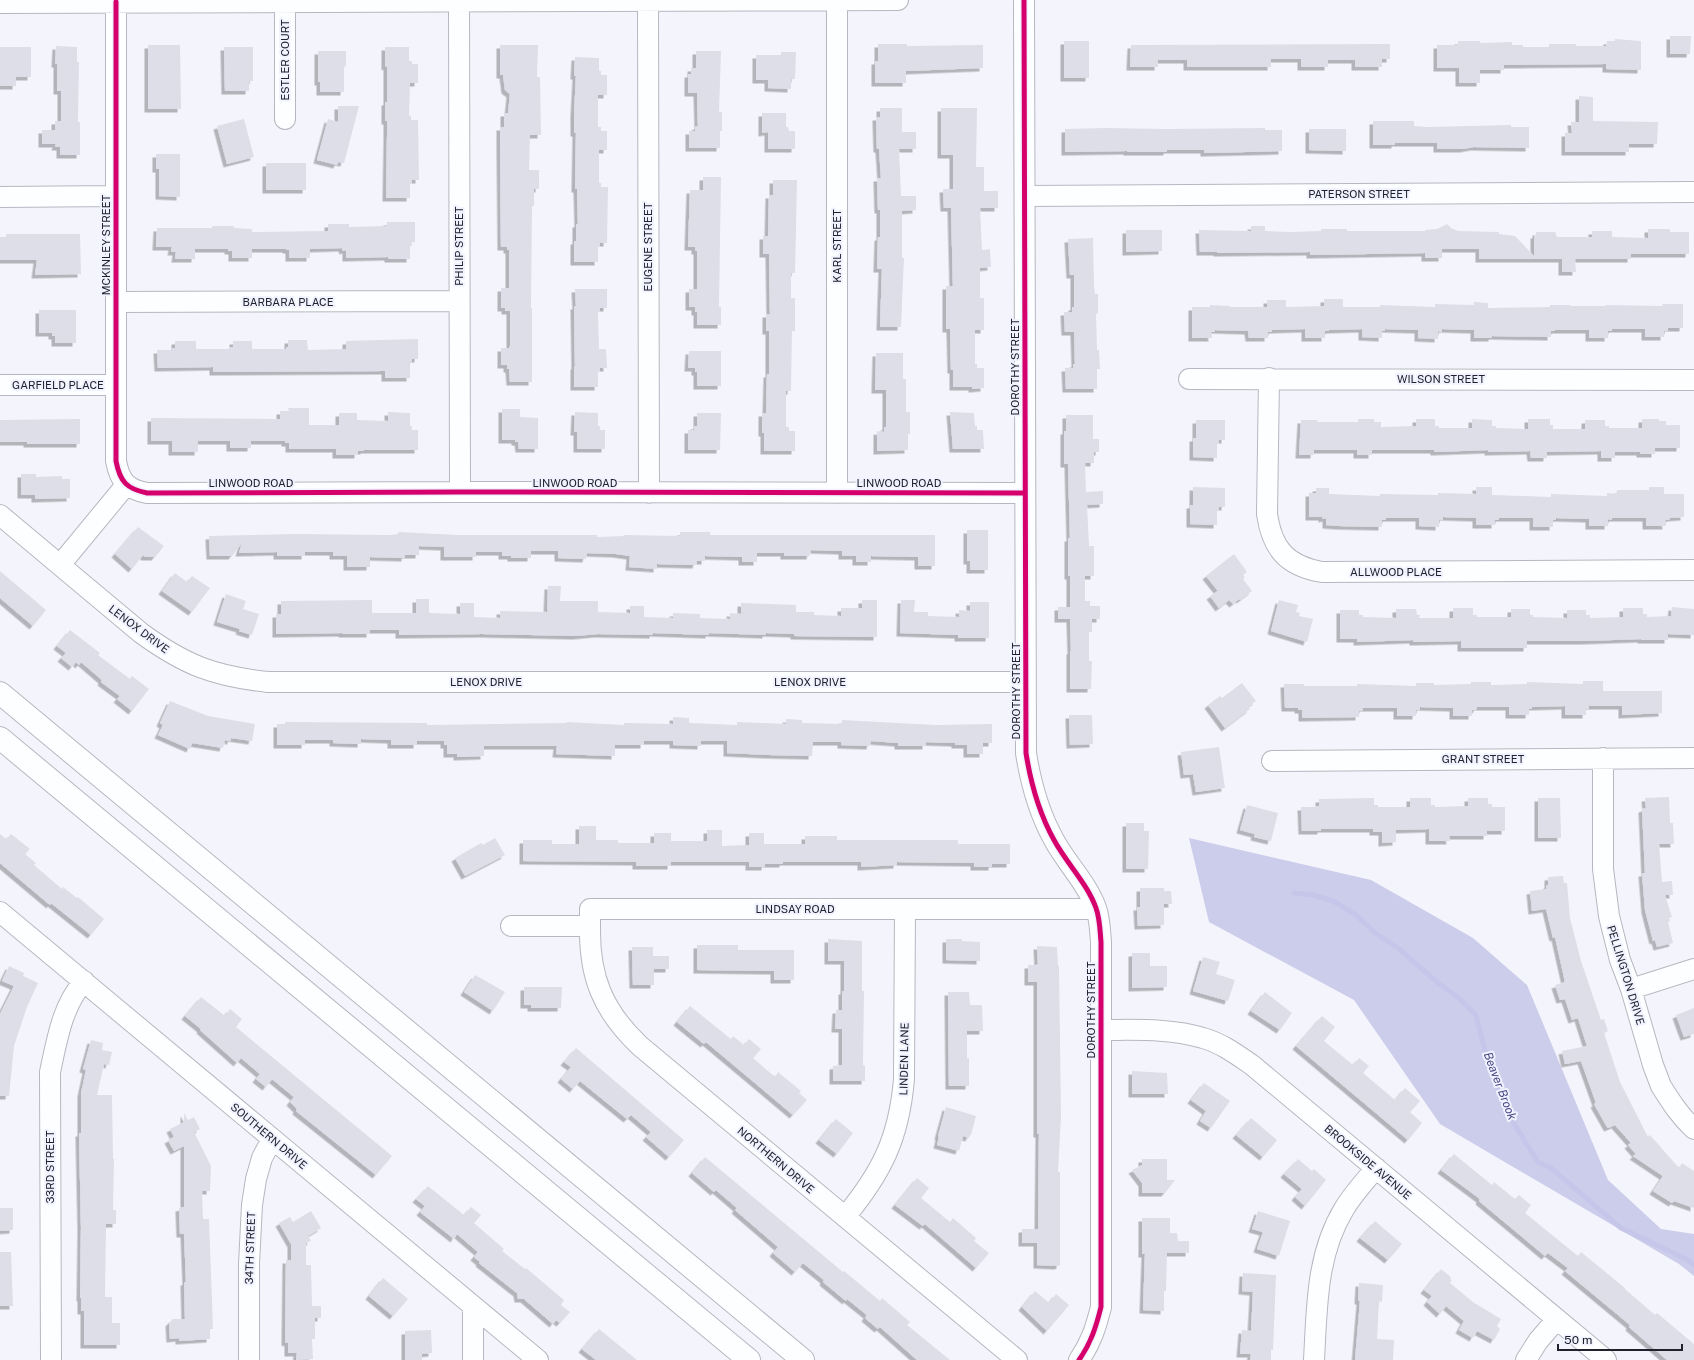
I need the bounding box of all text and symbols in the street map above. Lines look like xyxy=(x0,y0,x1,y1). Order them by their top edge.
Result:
street label: ESTLER COURT xyxy=(279,19,291,101)
street label: PATERSON STREET xyxy=(1308,188,1410,200)
street label: MCKINLEY STREET xyxy=(100,194,112,295)
street label: EUGENE STREET xyxy=(642,202,654,291)
street label: PHILIP STREET xyxy=(453,206,465,286)
street label: KARL STREET xyxy=(831,209,843,283)
street label: BARBARA PLACE xyxy=(242,296,334,308)
street label: DOROTHY STREET xyxy=(1009,318,1021,416)
street label: WILSON STREET xyxy=(1397,373,1485,385)
street label: GARFIELD PLACE xyxy=(12,379,104,391)
street label: LINWOOD ROAD xyxy=(209,477,294,489)
street label: LINWOOD ROAD xyxy=(533,477,618,489)
street label: LINWOOD ROAD xyxy=(857,477,942,489)
street label: ALLWOOD PLACE xyxy=(1350,566,1442,578)
street label: LENOX DRIVE xyxy=(107,602,172,656)
street label: DOROTHY STREET xyxy=(1010,642,1022,740)
street label: LENOX DRIVE xyxy=(450,676,522,688)
street label: LENOX DRIVE xyxy=(774,676,846,688)
street label: GRANT STREET xyxy=(1442,753,1525,765)
street label: LINDSAY ROAD xyxy=(755,903,835,915)
street label: PELLINGTON DRIVE xyxy=(1605,924,1647,1026)
street label: DOROTHY STREET xyxy=(1085,961,1097,1059)
street label: LINDEN LANE xyxy=(897,1022,911,1095)
water label: Beaver Brook xyxy=(1481,1050,1520,1122)
street label: SOUTHERN DRIVE xyxy=(229,1101,310,1171)
street label: BROOKSIDE AVENUE xyxy=(1322,1122,1414,1202)
street label: NORTHERN DRIVE xyxy=(735,1124,817,1196)
street label: 33RD STREET xyxy=(44,1130,56,1204)
street label: 34TH STREET xyxy=(243,1211,257,1285)
scale bar xyxy=(1558,1326,1682,1352)
text: 50 m xyxy=(1564,1333,1592,1347)

